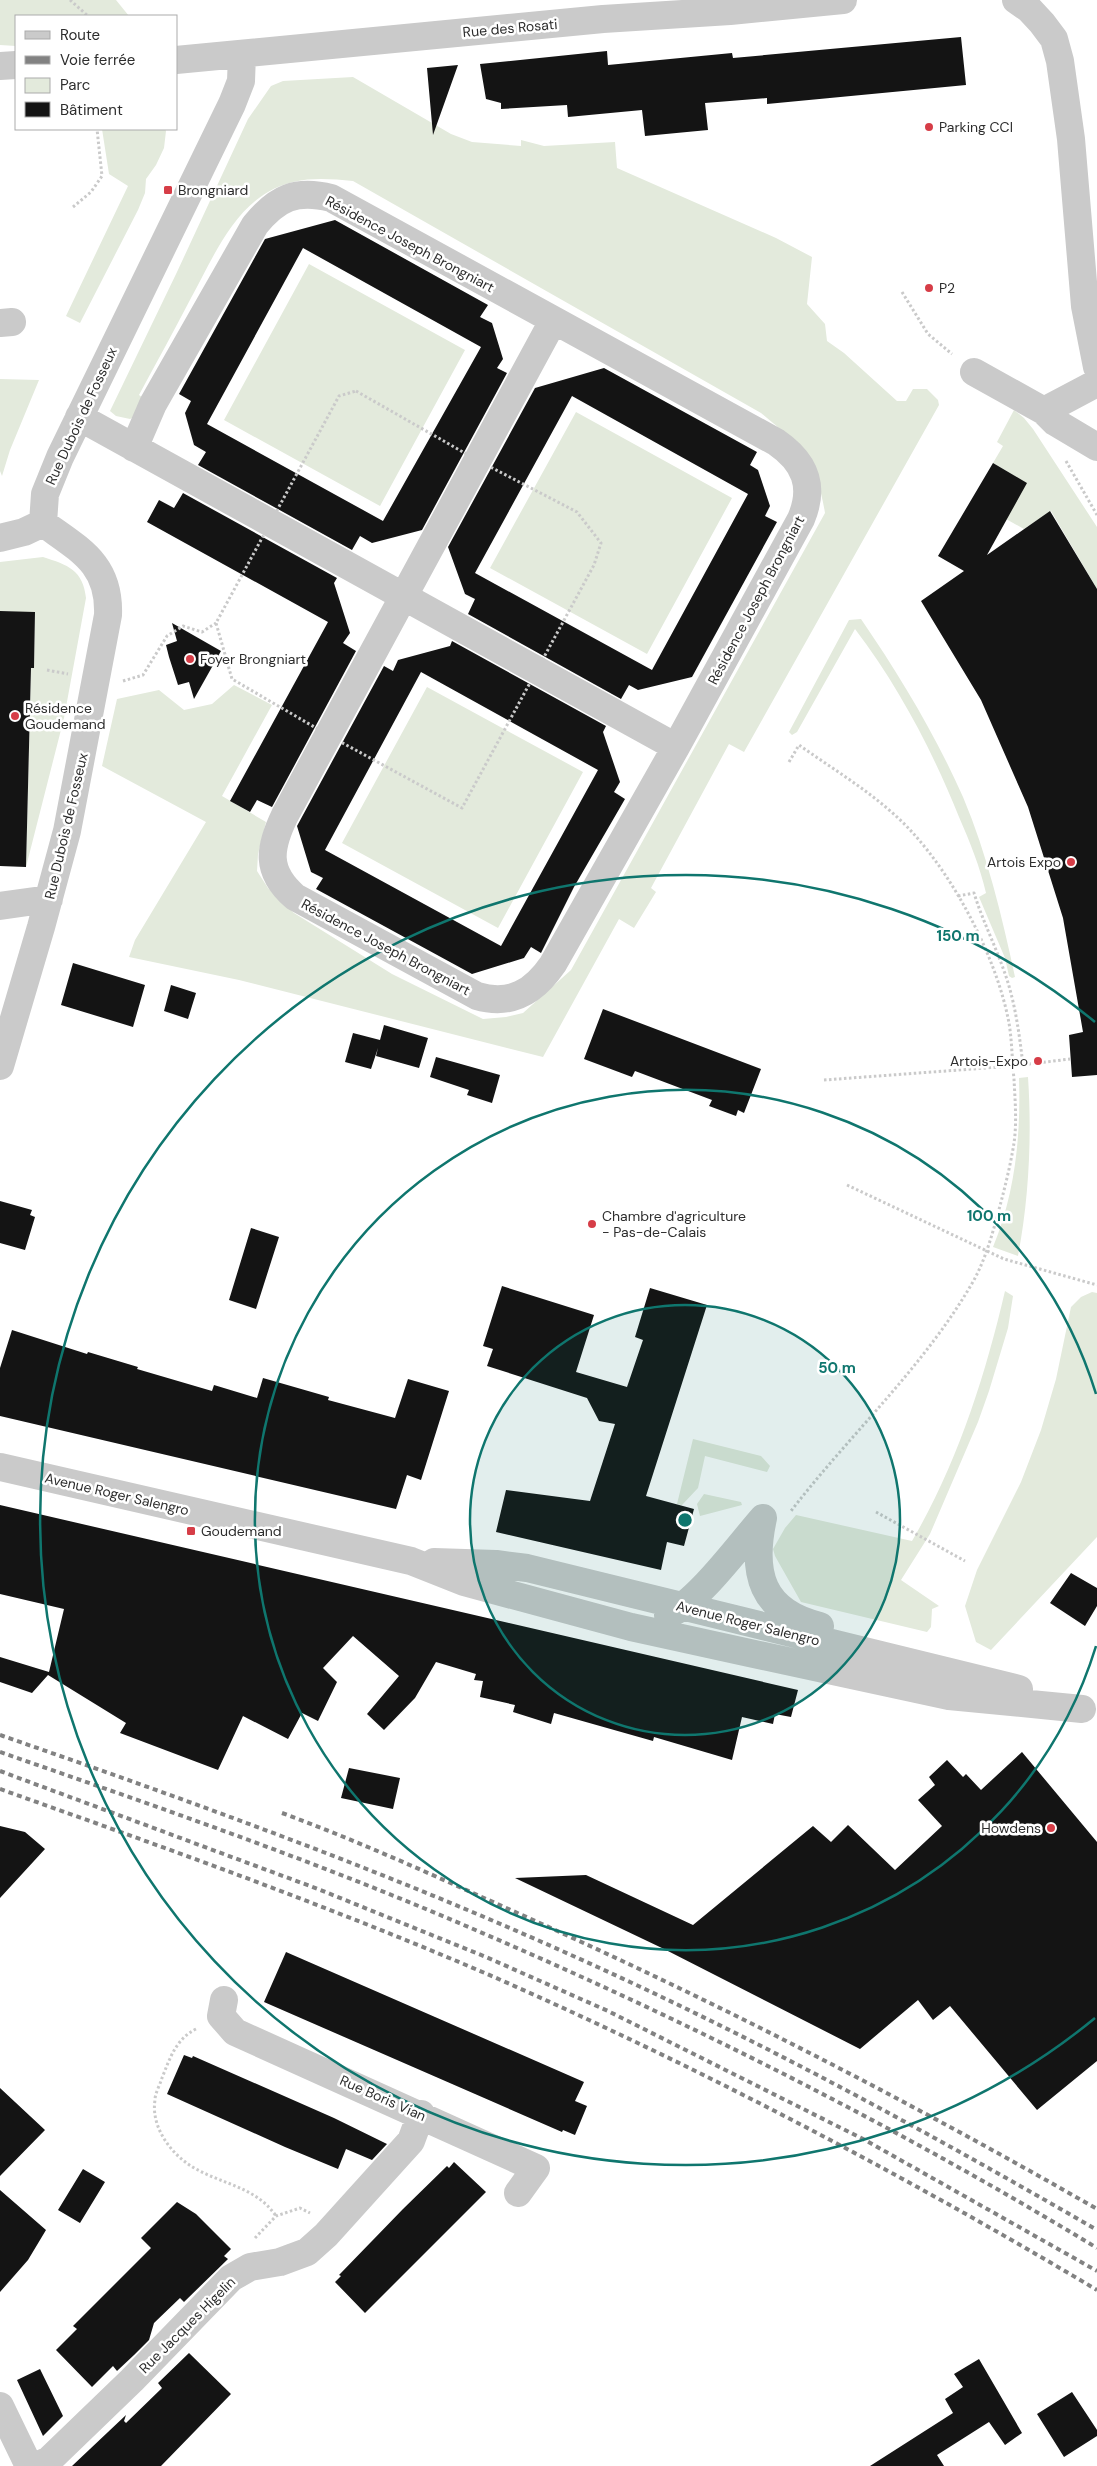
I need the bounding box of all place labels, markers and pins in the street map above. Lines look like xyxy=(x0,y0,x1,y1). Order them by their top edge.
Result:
place label: Parking CCI xyxy=(939,118,1013,136)
marker: Parking CCI xyxy=(923,121,935,133)
place label: Brongniard xyxy=(178,181,248,199)
marker: Brongniard xyxy=(162,184,174,196)
place label: P2 xyxy=(939,279,955,297)
marker: P2 xyxy=(923,282,935,294)
place label: Foyer Brongniart xyxy=(200,650,306,668)
marker: Foyer Brongniart xyxy=(184,653,196,665)
place label: Résidence Goudemand xyxy=(25,699,106,733)
marker: Résidence Goudemand xyxy=(9,710,21,722)
place label: Artois Expo xyxy=(987,853,1061,871)
marker: Artois Expo xyxy=(1065,856,1077,868)
place label: Artois-Expo xyxy=(950,1052,1028,1070)
marker: Artois-Expo xyxy=(1032,1055,1044,1067)
place label: Chambre d'agriculture - Pas-de-Calais xyxy=(602,1207,746,1241)
marker: Chambre d'agriculture - Pas-de-Calais xyxy=(586,1218,598,1230)
centre of rings xyxy=(676,1511,694,1529)
place label: Goudemand xyxy=(201,1522,282,1540)
marker: Goudemand xyxy=(185,1525,197,1537)
place label: Howdens xyxy=(981,1819,1041,1837)
marker: Howdens xyxy=(1045,1822,1057,1834)

